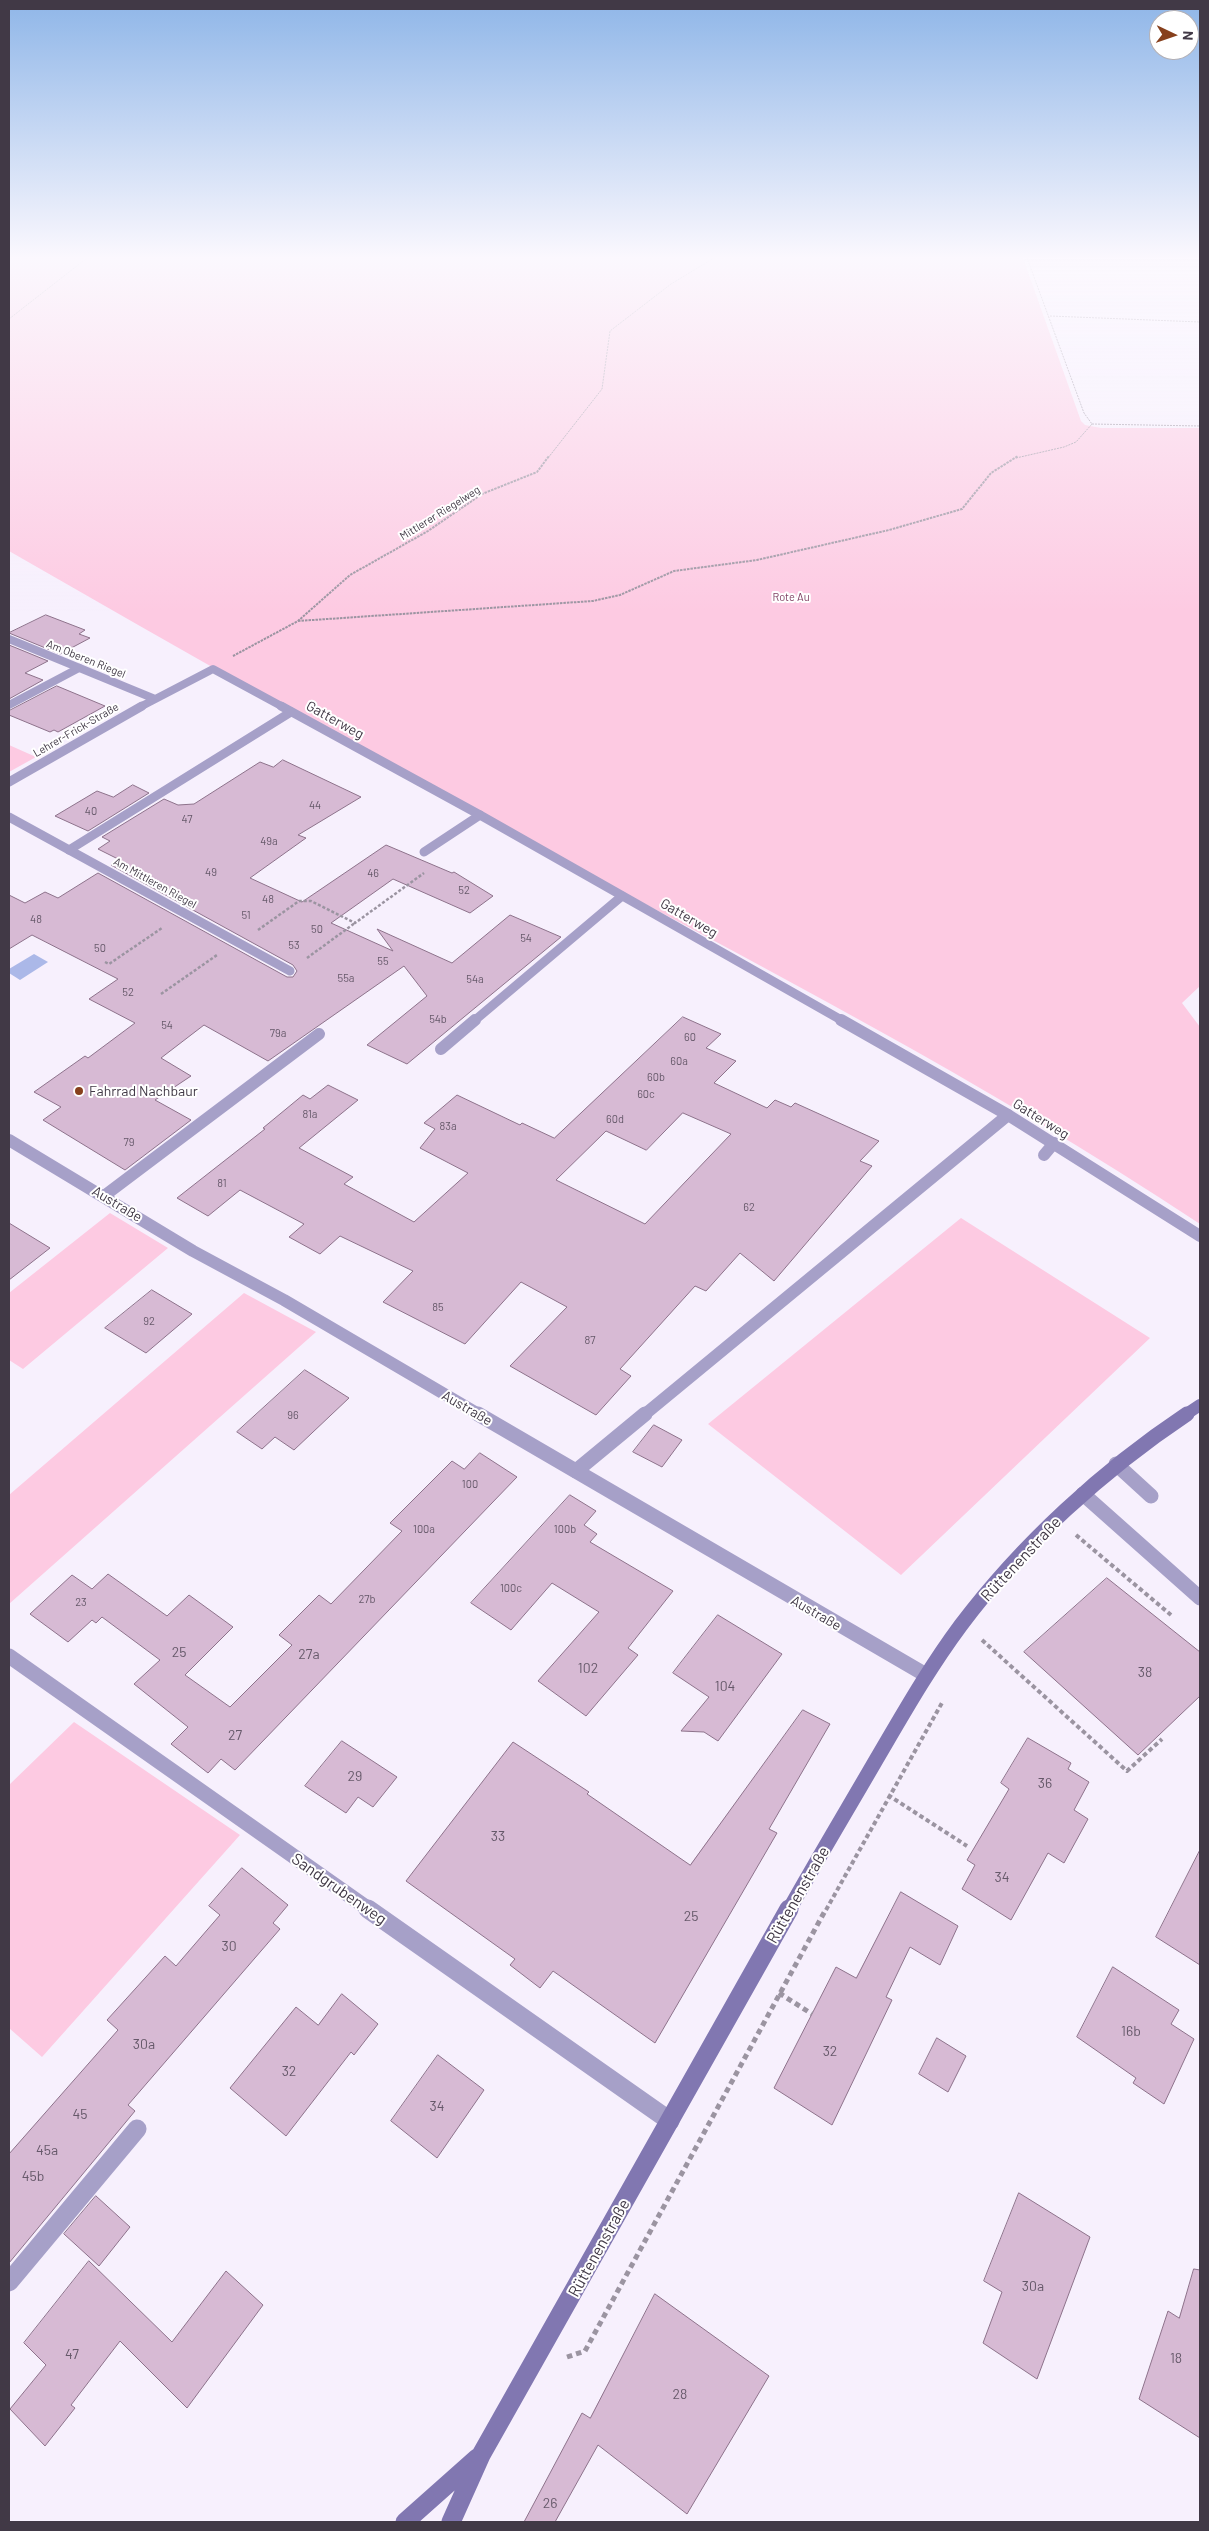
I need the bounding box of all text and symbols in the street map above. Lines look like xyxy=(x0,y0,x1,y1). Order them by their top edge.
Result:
north arrow xyxy=(1149,10,1199,60)
text: N xyxy=(1180,31,1197,41)
street label: Mittlerer Riegelweg xyxy=(397,483,483,543)
park label: Rote Au xyxy=(772,590,810,604)
street label: Am Oberen Riegel xyxy=(44,637,128,681)
street label: Gatterweg xyxy=(303,697,367,743)
street label: Lehrer-Frick-Straße xyxy=(31,700,121,760)
house number: 44 xyxy=(309,798,321,812)
house number: 40 xyxy=(85,804,97,818)
house number: 47 xyxy=(182,812,192,826)
house number: 49a xyxy=(260,834,278,848)
street label: Am Mittleren Riegel xyxy=(111,855,199,911)
house number: 49 xyxy=(205,865,217,879)
house number: 46 xyxy=(367,866,379,880)
house number: 52 xyxy=(458,883,470,897)
house number: 48 xyxy=(262,892,274,906)
street label: Gatterweg xyxy=(657,895,721,941)
house number: 51 xyxy=(241,908,251,922)
house number: 48 xyxy=(30,912,42,926)
house number: 50 xyxy=(311,922,323,936)
house number: 54 xyxy=(520,931,532,945)
house number: 53 xyxy=(288,938,300,952)
house number: 50 xyxy=(94,941,106,955)
house number: 55 xyxy=(377,954,389,968)
house number: 55a xyxy=(338,971,354,985)
house number: 54a xyxy=(466,972,484,986)
house number: 52 xyxy=(122,985,134,999)
house number: 54b xyxy=(429,1012,447,1026)
house number: 54 xyxy=(161,1018,173,1032)
house number: 79a xyxy=(270,1026,286,1040)
house number: 60 xyxy=(684,1030,696,1044)
house number: 60a xyxy=(670,1054,688,1068)
house number: 60b xyxy=(647,1070,665,1084)
place label: Fahrrad Nachbaur xyxy=(89,1083,198,1099)
marker: Fahrrad Nachbaur xyxy=(73,1085,85,1097)
house number: 60c xyxy=(637,1087,655,1101)
street label: Gatterweg xyxy=(1010,1095,1072,1143)
house number: 81a xyxy=(303,1107,317,1121)
house number: 60d xyxy=(606,1112,624,1126)
house number: 83a xyxy=(439,1119,457,1133)
house number: 79 xyxy=(124,1135,134,1149)
house number: 81 xyxy=(217,1176,227,1190)
street label: Austraße xyxy=(89,1183,145,1225)
house number: 62 xyxy=(743,1200,755,1214)
house number: 85 xyxy=(432,1300,444,1314)
house number: 92 xyxy=(143,1314,155,1328)
house number: 87 xyxy=(585,1333,595,1347)
street label: Austraße xyxy=(439,1387,495,1429)
house number: 96 xyxy=(287,1408,299,1422)
house number: 100 xyxy=(462,1477,478,1491)
street label: Rüttenenstraße xyxy=(977,1513,1065,1605)
house number: 100a xyxy=(413,1522,435,1536)
house number: 100b xyxy=(554,1522,576,1536)
house number: 100c xyxy=(500,1581,522,1595)
house number: 27b xyxy=(358,1592,376,1606)
street label: Austraße xyxy=(788,1592,844,1634)
house number: 23 xyxy=(75,1595,87,1609)
house number: 25 xyxy=(172,1644,186,1660)
house number: 27a xyxy=(298,1646,320,1662)
house number: 102 xyxy=(578,1660,598,1676)
house number: 38 xyxy=(1138,1664,1152,1680)
house number: 104 xyxy=(715,1678,735,1694)
house number: 27 xyxy=(228,1727,242,1743)
house number: 29 xyxy=(348,1768,362,1784)
house number: 36 xyxy=(1038,1775,1052,1791)
house number: 33 xyxy=(491,1828,505,1844)
street label: Rüttenenstraße xyxy=(762,1843,834,1947)
street label: Sandgrubenweg xyxy=(288,1849,390,1929)
house number: 34 xyxy=(995,1869,1009,1885)
house number: 25 xyxy=(684,1908,698,1924)
house number: 30 xyxy=(221,1938,237,1954)
house number: 16b xyxy=(1121,2023,1141,2039)
house number: 30a xyxy=(133,2036,155,2052)
house number: 32 xyxy=(823,2043,837,2059)
house number: 32 xyxy=(282,2063,296,2079)
house number: 34 xyxy=(430,2098,444,2114)
house number: 45 xyxy=(73,2106,87,2122)
house number: 45a xyxy=(36,2142,58,2158)
house number: 45b xyxy=(22,2168,44,2184)
street label: Rüttenenstraße xyxy=(564,2196,634,2300)
house number: 30a xyxy=(1022,2278,1044,2294)
house number: 47 xyxy=(65,2346,79,2362)
house number: 18 xyxy=(1170,2350,1182,2366)
house number: 28 xyxy=(673,2386,687,2402)
house number: 26 xyxy=(543,2495,557,2511)

